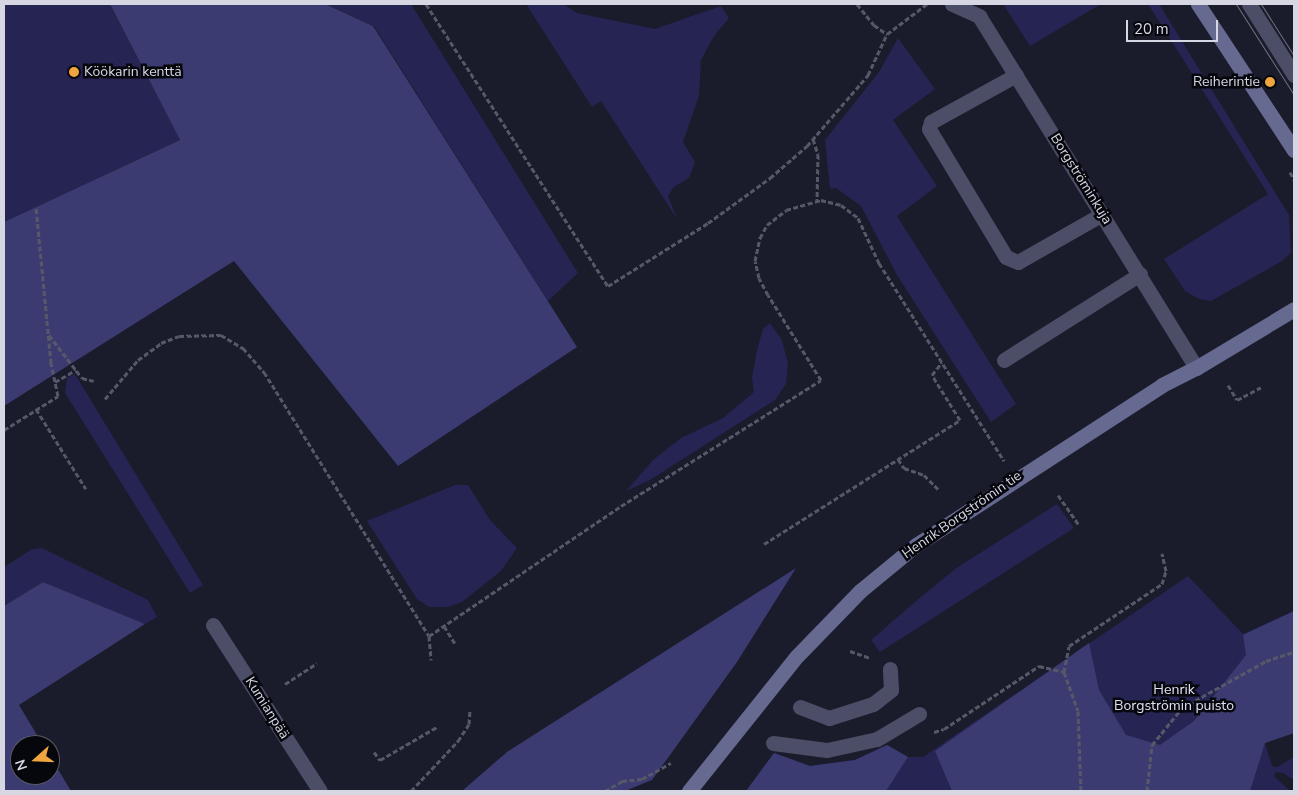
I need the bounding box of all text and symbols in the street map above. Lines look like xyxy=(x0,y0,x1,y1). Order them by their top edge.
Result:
scale bar xyxy=(1128,10,1220,42)
text: 20 m xyxy=(1134,19,1169,39)
place label: Köökarin kenttä xyxy=(84,64,182,80)
marker: Köökarin kenttä xyxy=(68,66,80,78)
place label: Reiherintie xyxy=(1193,74,1260,90)
marker: Reiherintie xyxy=(1264,76,1276,88)
street label: Borgströminkuja xyxy=(1046,131,1116,227)
street label: Henrik Borgströmin tie xyxy=(899,467,1025,563)
street label: Kumianpää xyxy=(241,674,293,742)
park label: Henrik Borgströmin puisto xyxy=(1114,682,1234,714)
north arrow xyxy=(10,735,60,785)
text: N xyxy=(11,757,32,773)

